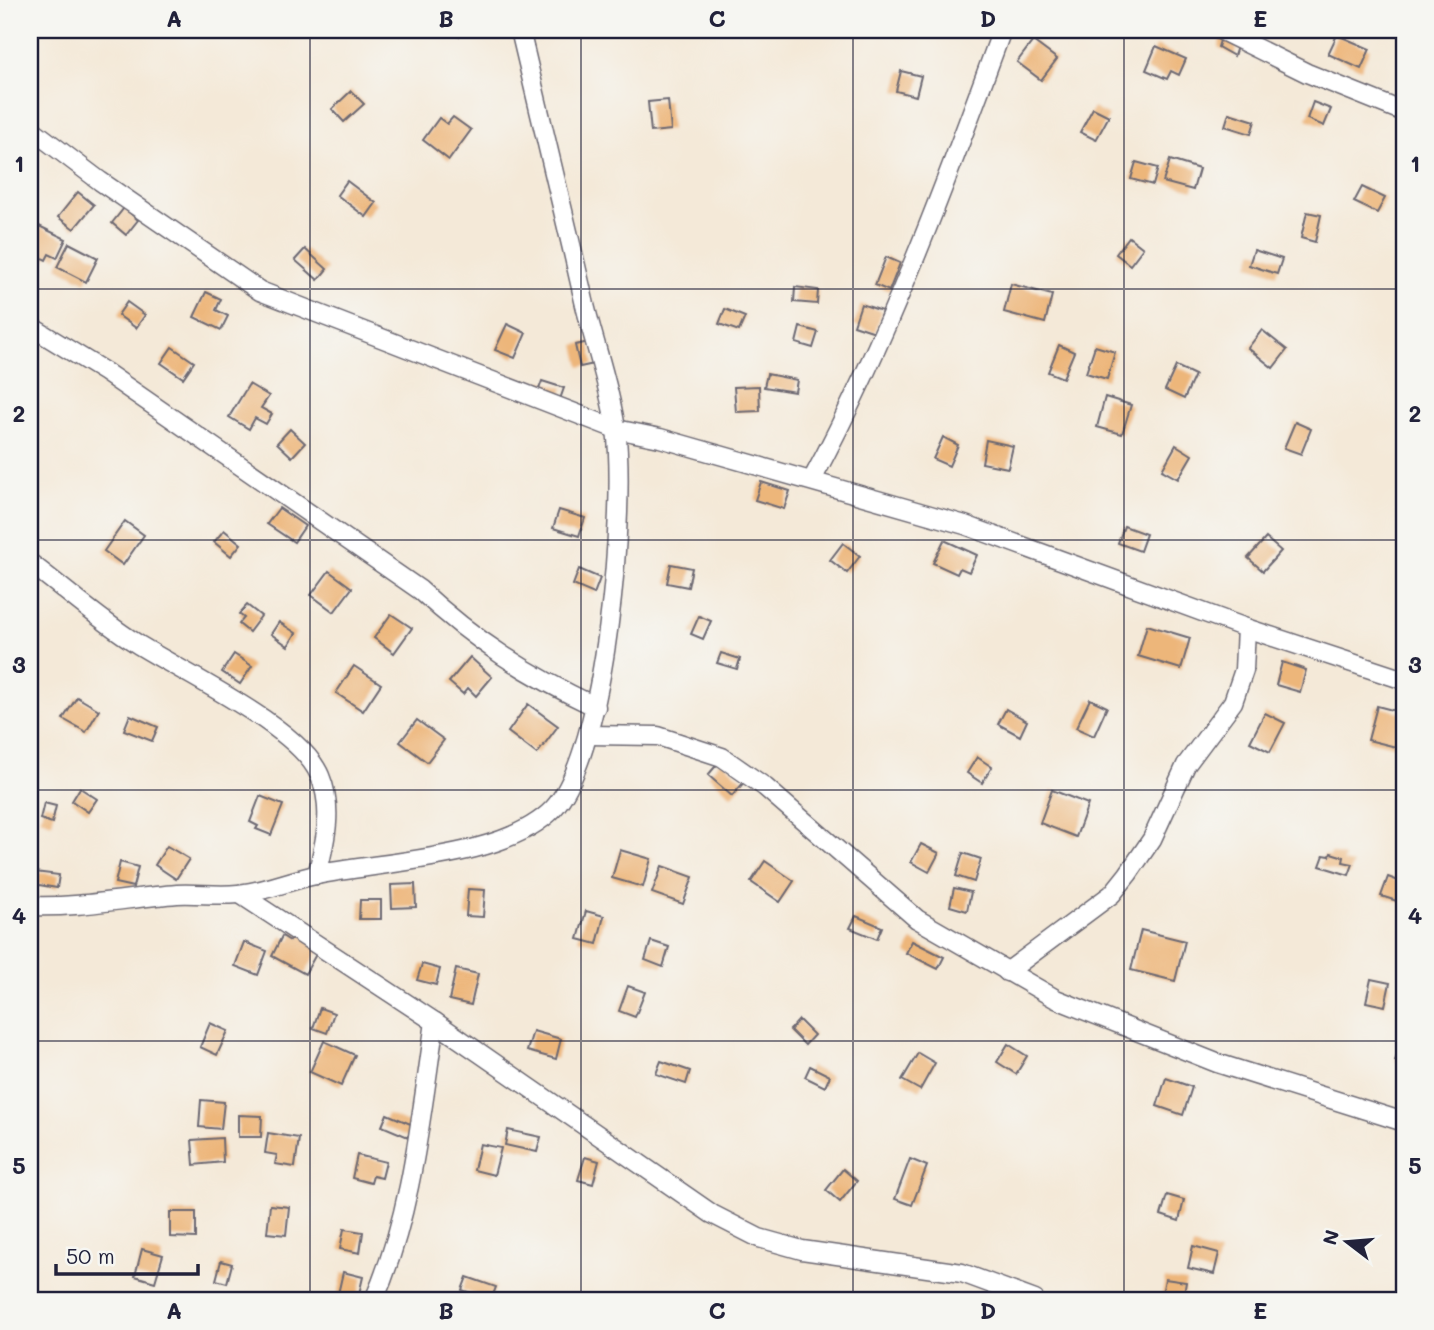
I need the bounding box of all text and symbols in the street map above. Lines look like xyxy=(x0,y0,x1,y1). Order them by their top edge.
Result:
text: A xyxy=(166,3,182,33)
text: B xyxy=(438,3,454,33)
text: C xyxy=(708,3,726,33)
text: D xyxy=(980,3,996,33)
text: E xyxy=(1253,3,1267,33)
text: 1 xyxy=(14,148,24,178)
text: 1 xyxy=(1410,148,1420,178)
text: 2 xyxy=(13,398,25,428)
text: 2 xyxy=(1409,398,1421,428)
text: 3 xyxy=(12,649,26,679)
text: 3 xyxy=(1408,649,1422,679)
text: 4 xyxy=(12,900,26,930)
text: 4 xyxy=(1408,900,1422,930)
text: 5 xyxy=(12,1150,26,1180)
text: 5 xyxy=(1408,1150,1422,1180)
north arrow xyxy=(1312,1208,1382,1278)
text: N xyxy=(1316,1227,1344,1248)
scale bar xyxy=(56,1232,198,1276)
text: 50 m xyxy=(66,1242,115,1269)
text: A xyxy=(166,1295,182,1325)
text: B xyxy=(438,1295,454,1325)
text: C xyxy=(708,1295,726,1325)
text: D xyxy=(980,1295,996,1325)
text: E xyxy=(1253,1295,1267,1325)

